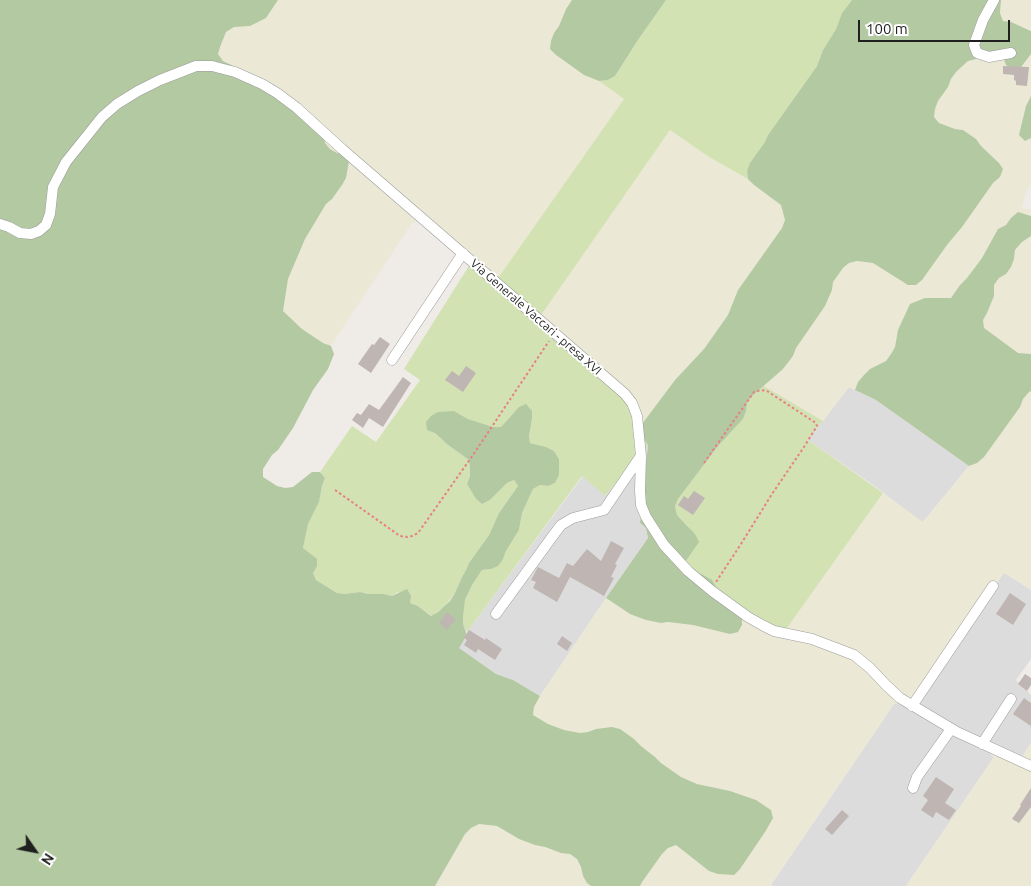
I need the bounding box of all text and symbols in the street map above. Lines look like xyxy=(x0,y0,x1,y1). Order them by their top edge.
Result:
scale bar xyxy=(861,10,1014,42)
text: 100 m xyxy=(866,20,908,37)
street label: Via Generale Vaccari - presa XVI xyxy=(468,256,604,378)
north arrow xyxy=(10,826,60,876)
text: N xyxy=(38,850,57,868)

